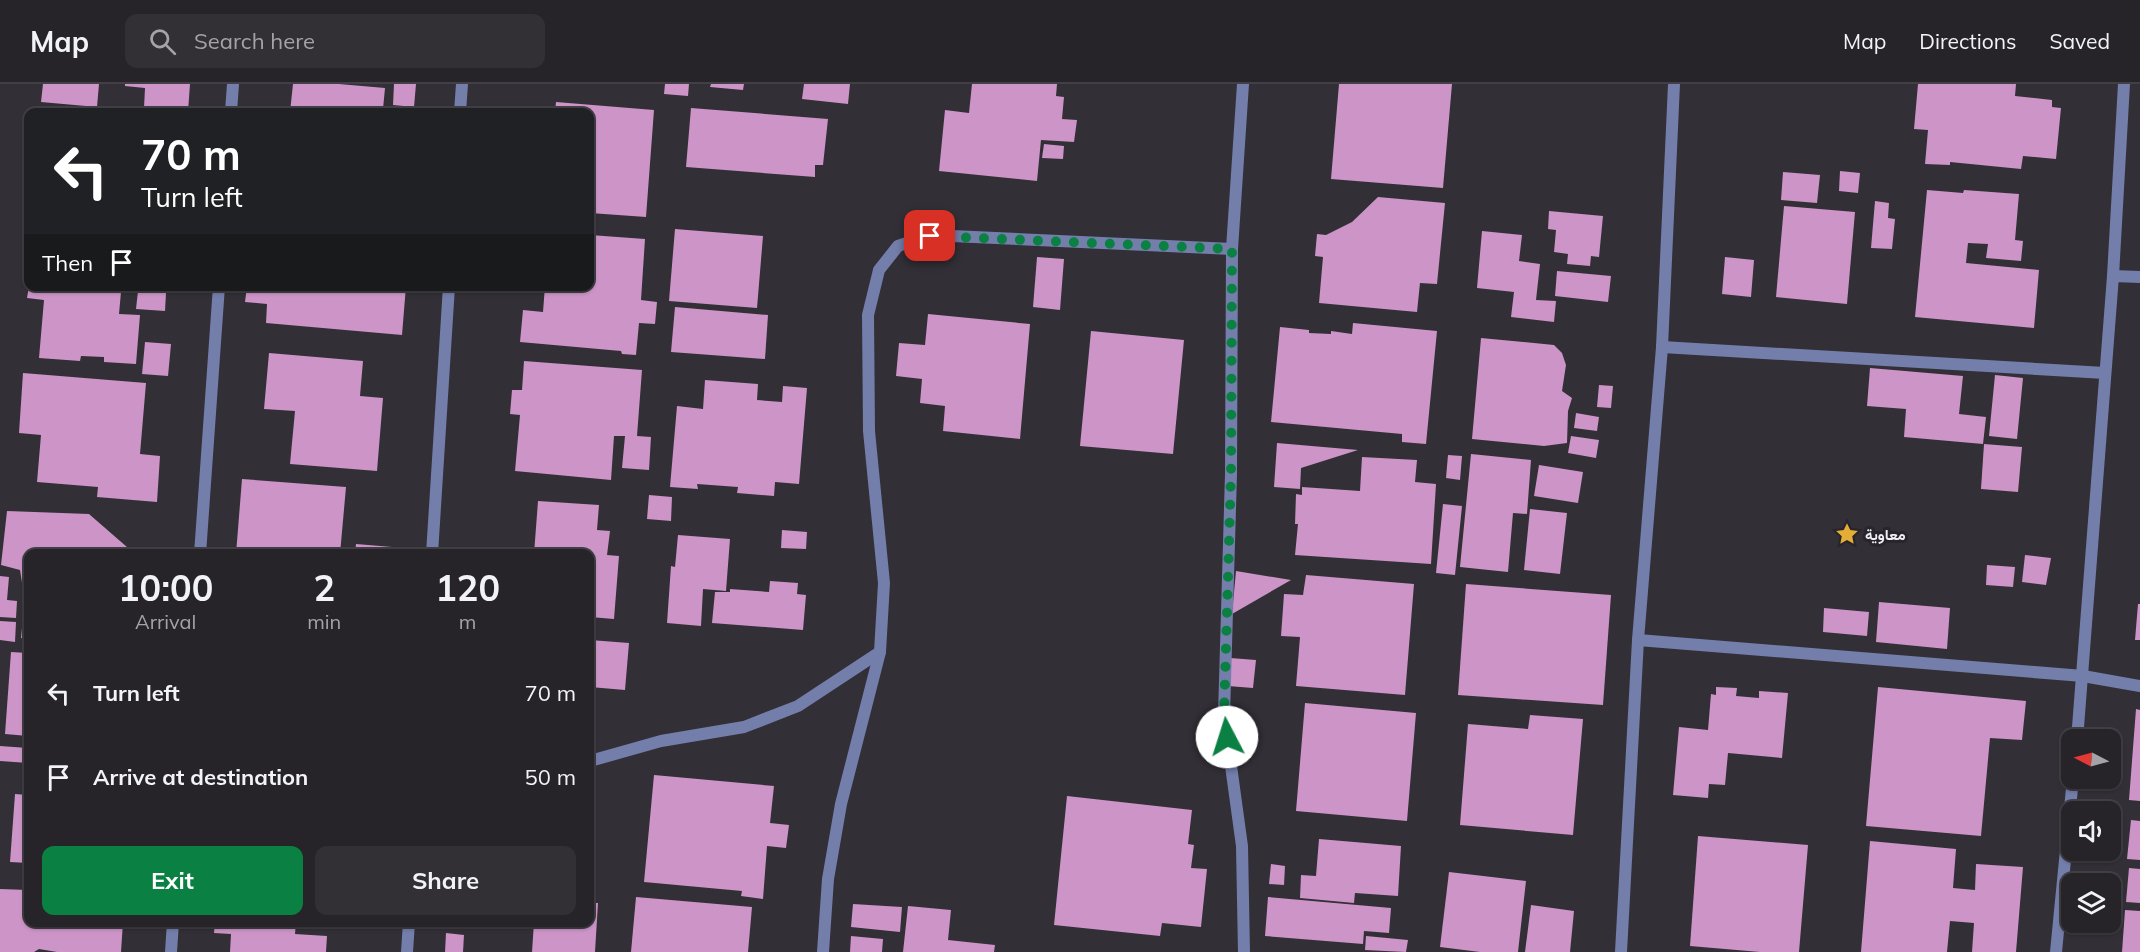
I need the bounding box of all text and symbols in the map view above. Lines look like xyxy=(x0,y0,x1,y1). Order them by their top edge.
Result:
search box xyxy=(125,14,545,68)
text: Map xyxy=(30,24,89,59)
icon: search xyxy=(146,25,179,58)
text: Search here xyxy=(194,27,315,55)
text: Map xyxy=(1843,28,1886,54)
text: Directions xyxy=(1919,28,2016,54)
text: Saved xyxy=(2049,28,2110,54)
text: 70 m xyxy=(141,128,241,181)
icon: left xyxy=(42,132,120,210)
text: Turn left xyxy=(141,180,243,214)
pin xyxy=(904,210,955,261)
icon: arrive xyxy=(913,219,946,252)
icon: arrive xyxy=(105,246,138,279)
text: Then xyxy=(42,249,93,277)
place icon: معاوية xyxy=(1834,521,1860,547)
place label: معاوية xyxy=(1865,525,1906,544)
text: 10:00 xyxy=(118,565,213,610)
text: 2 xyxy=(313,565,335,610)
text: 120 xyxy=(435,565,500,610)
text: Arrival xyxy=(135,609,196,634)
text: min xyxy=(307,609,341,634)
text: m xyxy=(459,609,476,634)
icon: left xyxy=(42,677,75,710)
text: Turn left xyxy=(93,679,180,707)
text: 70 m xyxy=(525,679,576,707)
position arrow xyxy=(1195,705,1259,769)
north arrow xyxy=(2061,729,2121,789)
map controls xyxy=(2061,729,2121,933)
icon: arrive xyxy=(42,761,75,794)
text: Arrive at destination xyxy=(93,763,308,791)
text: 50 m xyxy=(525,763,576,791)
button: sound xyxy=(2061,801,2121,861)
button: Exit xyxy=(42,846,303,915)
button: Share xyxy=(315,846,576,915)
button: layers xyxy=(2061,873,2121,933)

